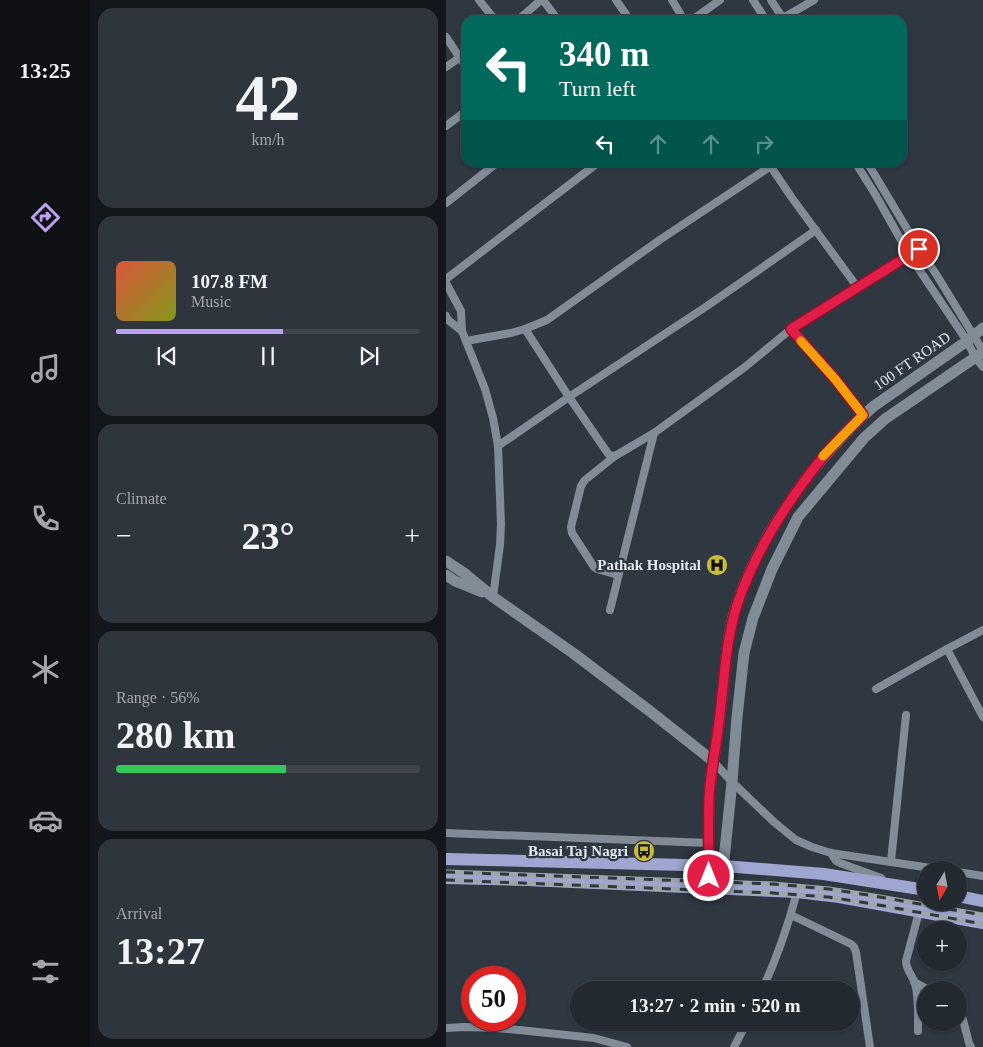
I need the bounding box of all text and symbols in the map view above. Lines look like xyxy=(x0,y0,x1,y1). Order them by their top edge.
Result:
icon: left xyxy=(476,35,541,100)
text: 340 m xyxy=(559,35,649,74)
text: 13:25 xyxy=(19,58,71,83)
text: 42 xyxy=(236,62,301,134)
text: Turn left xyxy=(559,76,636,101)
icon: left xyxy=(591,130,619,158)
icon: ahead xyxy=(644,130,672,158)
icon: ahead xyxy=(697,130,725,158)
icon: right xyxy=(750,130,778,158)
text: km/h xyxy=(252,131,284,148)
icon: directions xyxy=(28,200,63,235)
pin xyxy=(898,228,940,270)
icon: arrive xyxy=(905,235,933,263)
text: 107.8 FM xyxy=(191,271,268,292)
text: Music xyxy=(191,293,231,310)
street label: 100 FT ROAD xyxy=(871,329,953,393)
icon: previous xyxy=(153,342,181,370)
icon: pause xyxy=(254,342,282,370)
icon: next xyxy=(355,342,383,370)
icon: music xyxy=(28,351,63,386)
text: Climate xyxy=(116,490,167,507)
icon: phone xyxy=(28,501,63,536)
text: 23° xyxy=(241,515,295,557)
text: − xyxy=(116,520,132,551)
text: + xyxy=(404,520,420,551)
hospital icon: Pathak Hospital xyxy=(705,553,729,577)
place label: Pathak Hospital xyxy=(597,557,701,573)
icon: climate xyxy=(28,652,63,687)
text: Range · 56% xyxy=(116,689,200,706)
text: 280 km xyxy=(116,714,235,756)
icon: car xyxy=(28,803,63,838)
bus stop icon: Basai Taj Nagri xyxy=(632,839,656,863)
place label: Basai Taj Nagri xyxy=(528,843,628,859)
position arrow xyxy=(682,849,734,901)
north arrow xyxy=(917,861,967,911)
map controls xyxy=(917,861,967,1031)
text: Arrival xyxy=(116,905,162,922)
button: + xyxy=(917,921,967,971)
text: 13:27 xyxy=(116,930,205,972)
icon: filters xyxy=(28,954,63,989)
speed limit sign: 50 xyxy=(461,966,526,1031)
button: − xyxy=(917,981,967,1031)
text: 13:27 · 2 min · 520 m xyxy=(630,995,801,1016)

